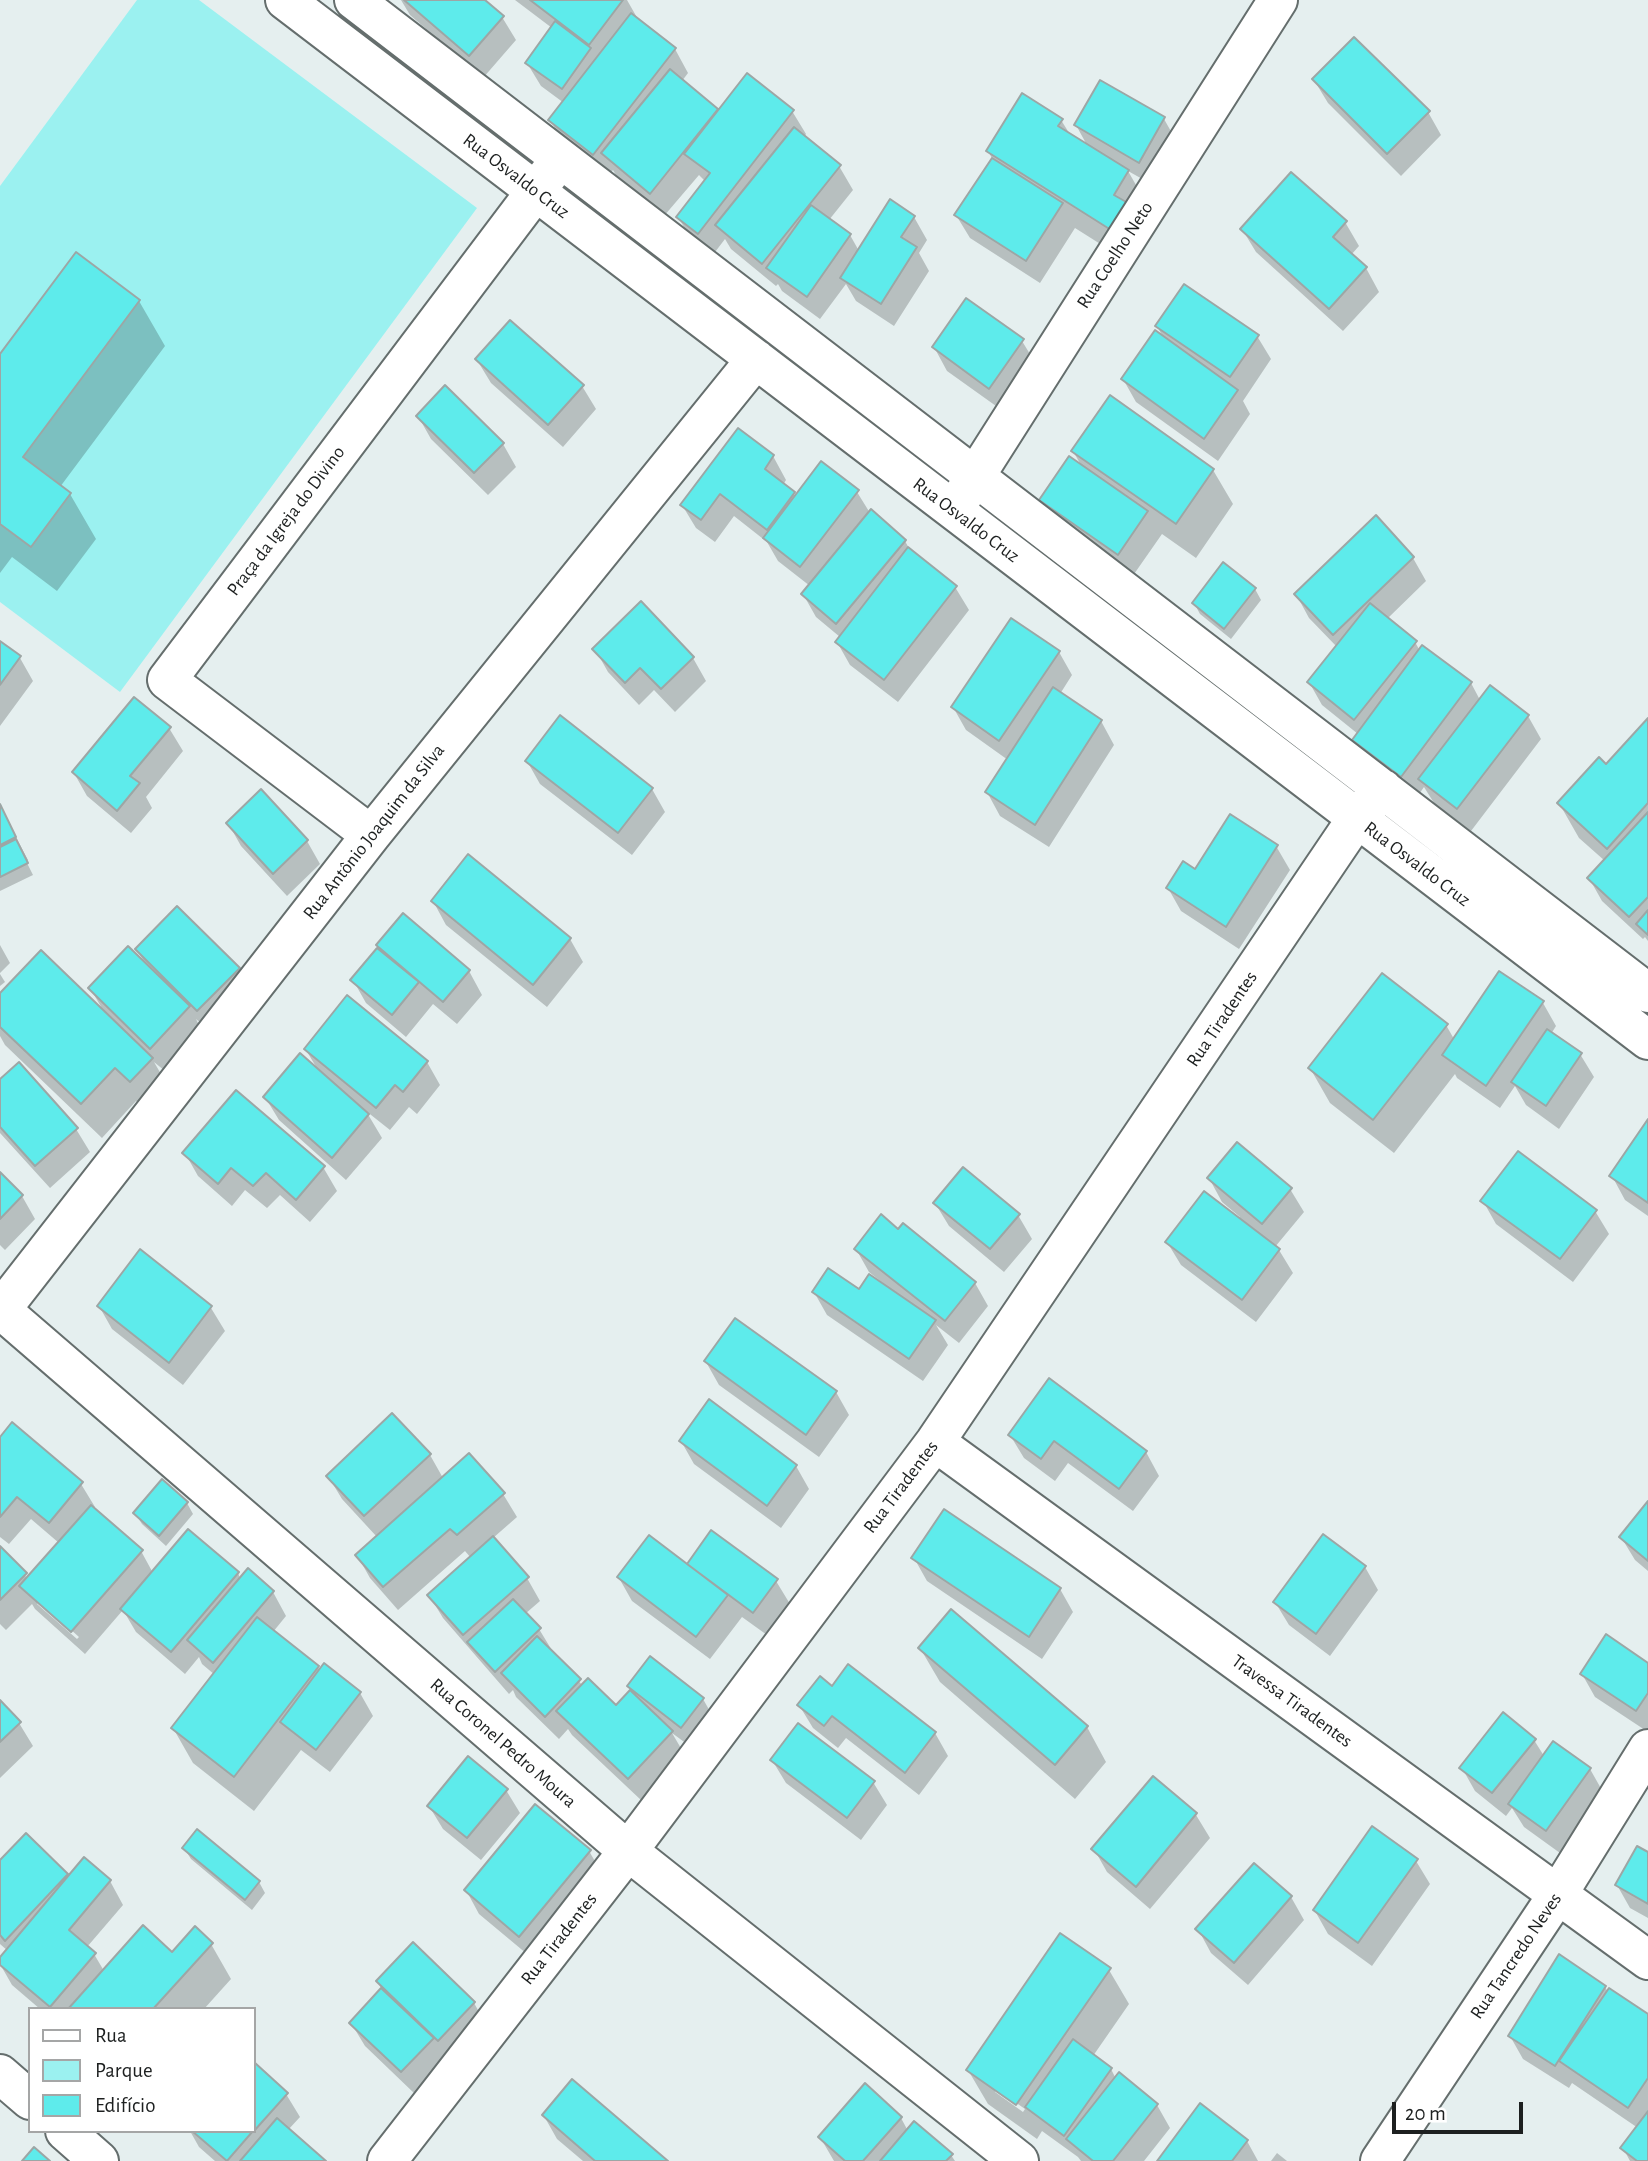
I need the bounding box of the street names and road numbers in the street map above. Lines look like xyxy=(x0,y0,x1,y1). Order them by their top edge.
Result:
street label: Rua Osvaldo Cruz xyxy=(458,129,574,223)
street label: Rua Coelho Neto xyxy=(1072,197,1158,313)
street label: Praça da Igreja do Divino xyxy=(222,442,350,600)
street label: Rua Osvaldo Cruz xyxy=(908,473,1024,567)
street label: Rua Antônio Joaquim da Silva xyxy=(298,740,450,924)
street label: Rua Osvaldo Cruz xyxy=(1359,817,1475,911)
street label: Rua Tiradentes xyxy=(1182,967,1262,1071)
street label: Rua Tiradentes xyxy=(859,1436,943,1538)
street label: Travessa Tiradentes xyxy=(1227,1650,1357,1752)
street label: Rua Coronel Pedro Moura xyxy=(425,1673,581,1813)
street label: Rua Tiradentes xyxy=(516,1888,602,1990)
street label: Rua Tancredo Neves xyxy=(1465,1889,1567,2023)

